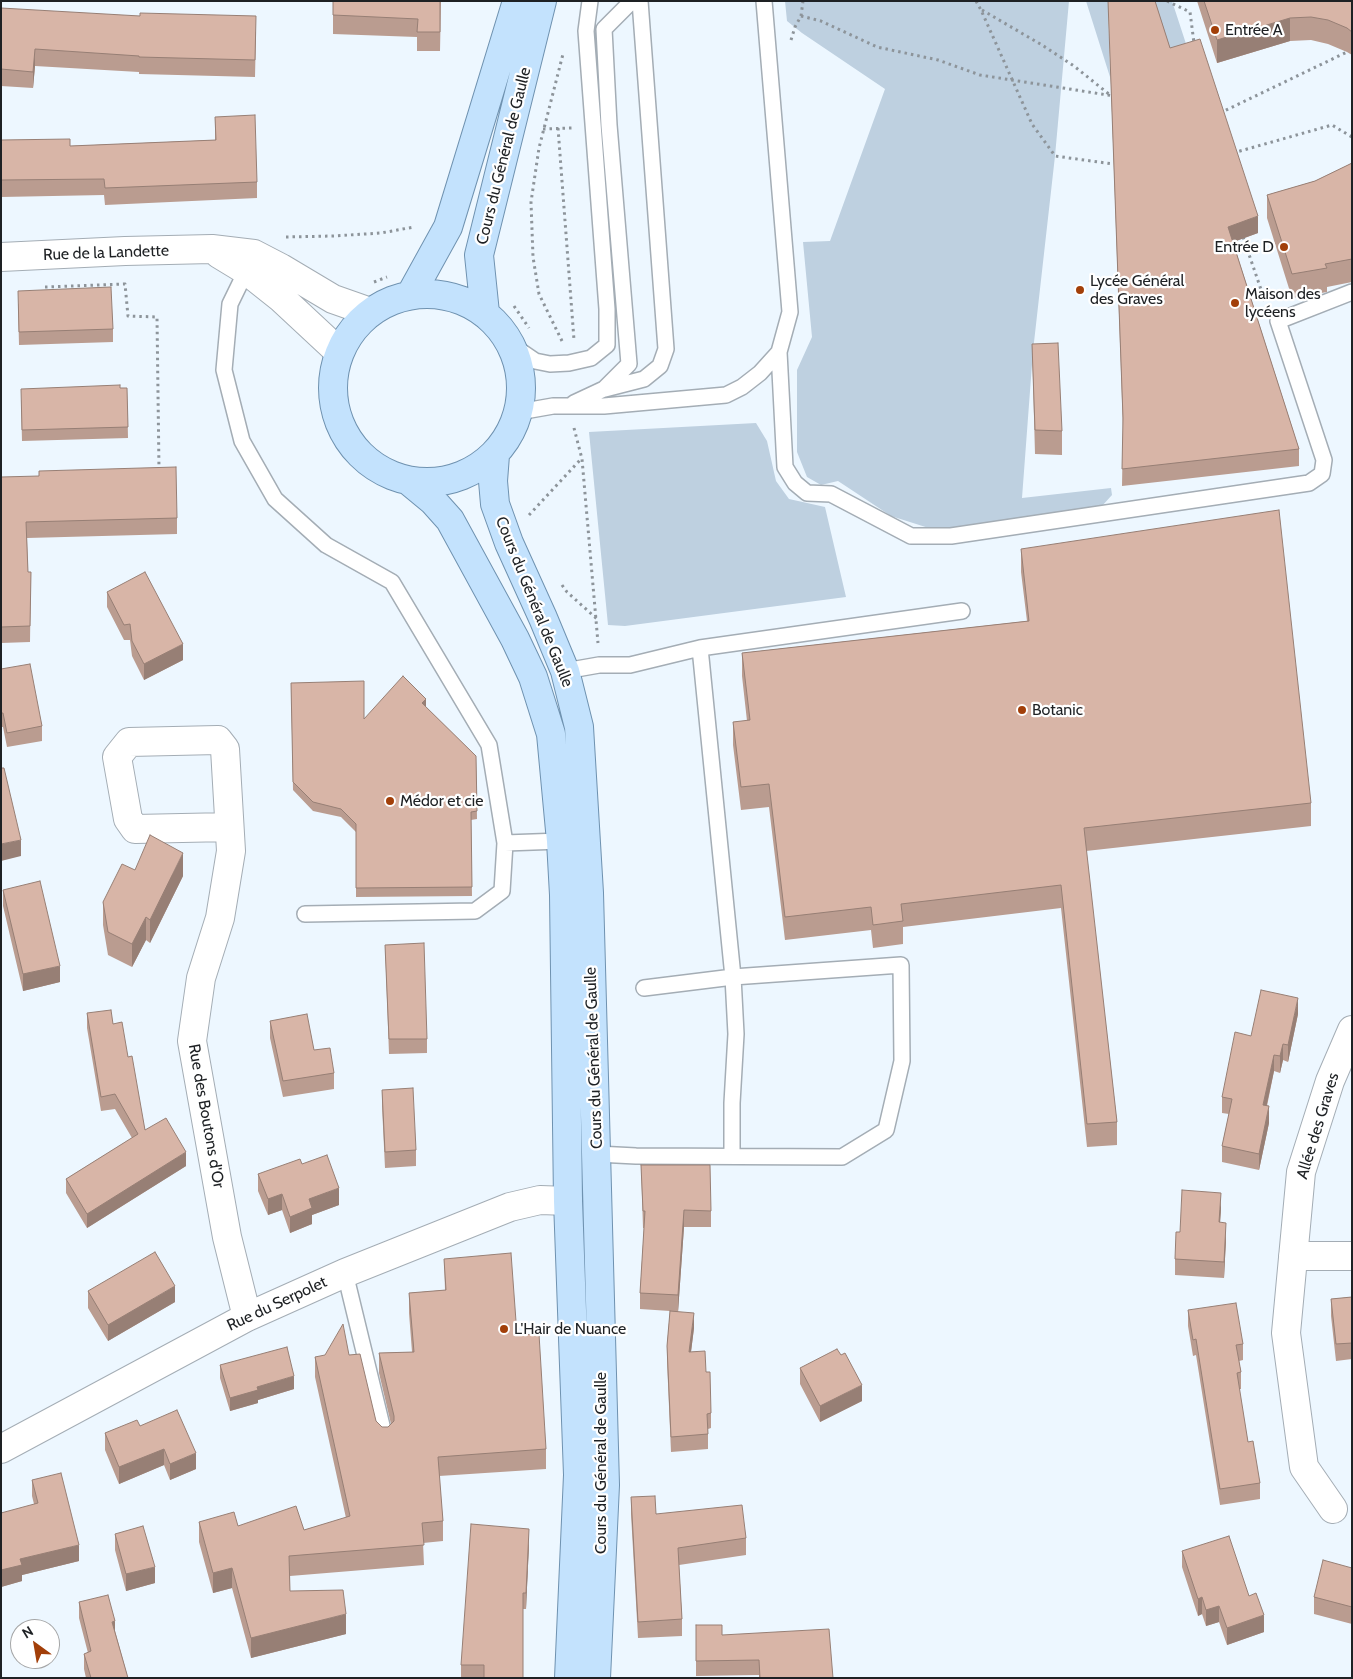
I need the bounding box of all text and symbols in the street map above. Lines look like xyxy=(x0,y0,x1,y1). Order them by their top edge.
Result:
place label: Entrée A xyxy=(1225,20,1283,40)
marker: Entrée A xyxy=(1209,24,1221,36)
street label: Cours du Général de Gaulle xyxy=(473,65,535,247)
place label: Entrée D xyxy=(1215,237,1274,257)
street label: Rue de la Landette xyxy=(43,241,169,265)
marker: Entrée D xyxy=(1278,241,1290,253)
place label: Lycée Général des Graves xyxy=(1090,271,1184,309)
marker: Lycée Général des Graves xyxy=(1074,284,1086,296)
place label: Maison des lycéens xyxy=(1245,284,1321,322)
marker: Maison des lycéens xyxy=(1229,297,1241,309)
street label: Cours du Général de Gaulle xyxy=(491,514,577,690)
place label: Botanic xyxy=(1032,700,1083,720)
marker: Botanic xyxy=(1016,704,1028,716)
place label: Médor et cie xyxy=(400,791,483,811)
marker: Médor et cie xyxy=(384,795,396,807)
street label: Cours du Général de Gaulle xyxy=(581,967,607,1149)
street label: Rue des Boutons d'Or xyxy=(184,1043,228,1189)
street label: Allée des Graves xyxy=(1293,1071,1343,1181)
street label: Rue du Serpolet xyxy=(224,1272,330,1336)
place label: L'Hair de Nuance xyxy=(514,1319,626,1339)
marker: L'Hair de Nuance xyxy=(498,1323,510,1335)
street label: Cours du Général de Gaulle xyxy=(591,1372,611,1554)
north arrow xyxy=(10,1619,60,1669)
text: N xyxy=(19,1622,37,1642)

